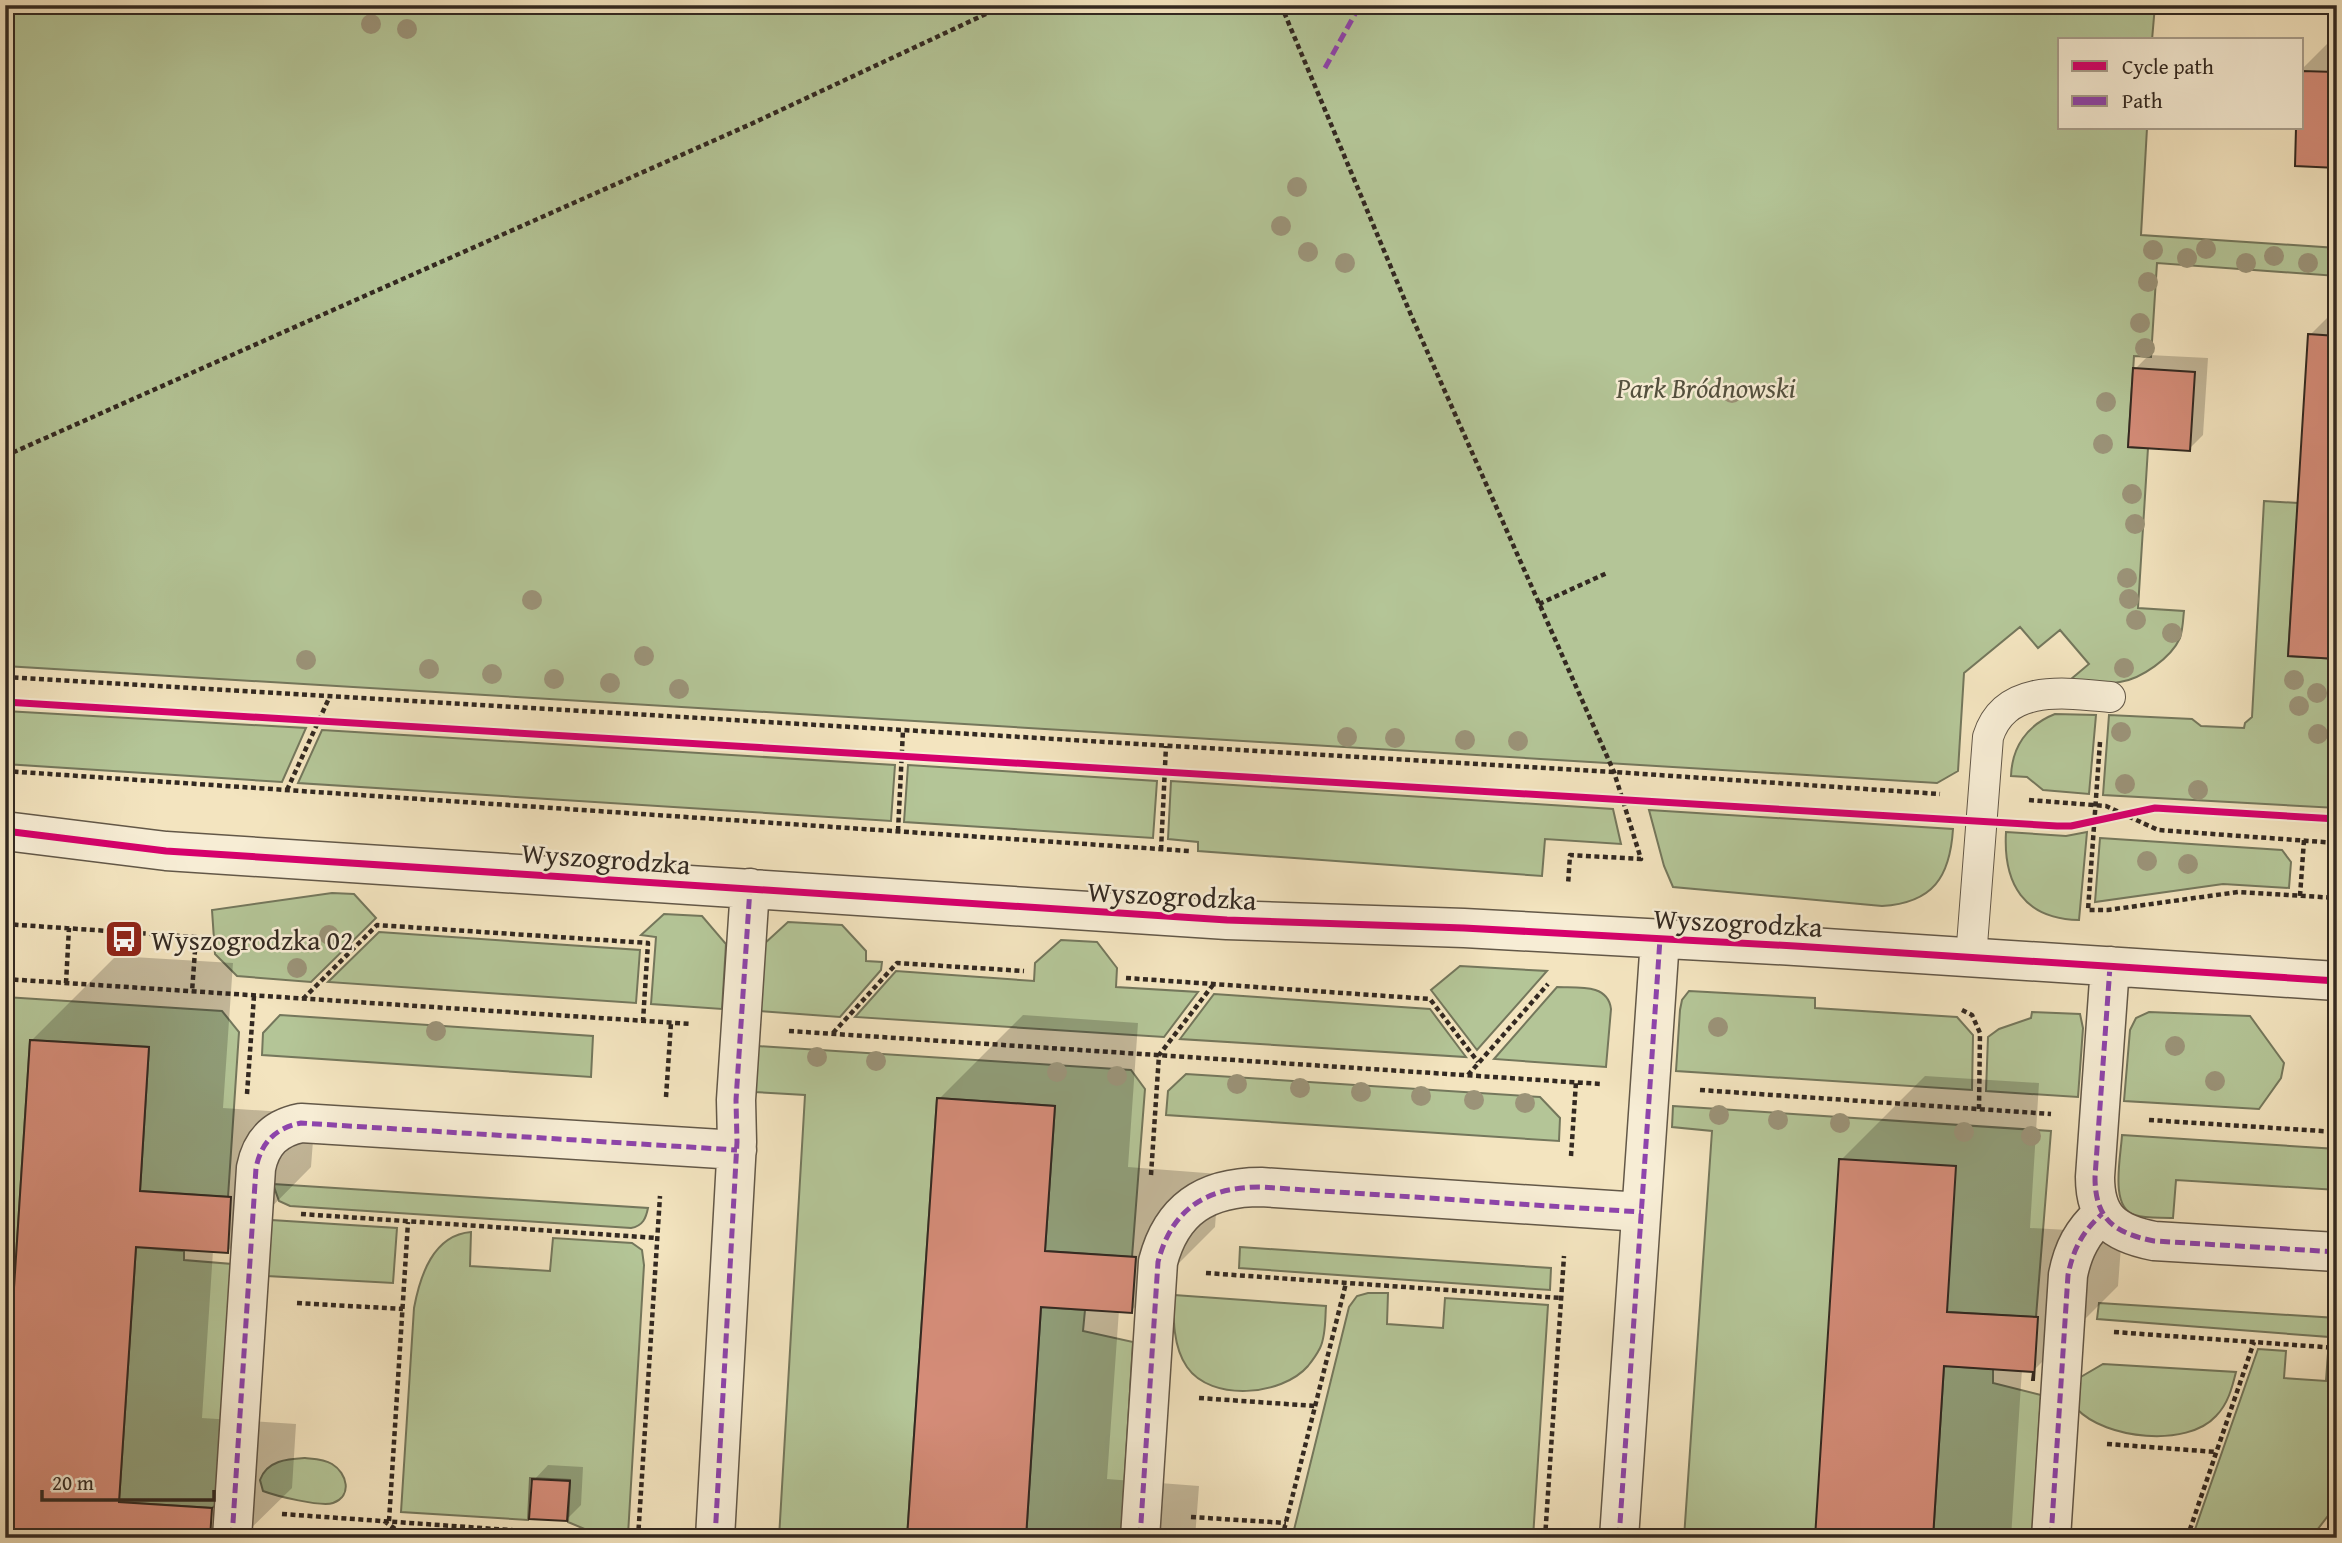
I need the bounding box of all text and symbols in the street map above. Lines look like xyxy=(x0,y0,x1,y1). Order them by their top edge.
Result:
legend xyxy=(2058,38,2304,130)
text: Cycle path xyxy=(2122,51,2214,82)
text: Path xyxy=(2122,85,2163,116)
park label: Park Bródnowski xyxy=(1615,367,1796,408)
street label: Wyszogrodzka xyxy=(520,832,693,884)
street label: Wyszogrodzka xyxy=(1086,870,1258,920)
street label: Wyszogrodzka xyxy=(1652,897,1824,947)
bus stop icon: Wyszogrodzka 02 xyxy=(103,918,145,960)
place label: Wyszogrodzka 02 xyxy=(151,919,354,960)
scale bar xyxy=(42,1459,214,1503)
text: 20 m xyxy=(52,1467,94,1498)

